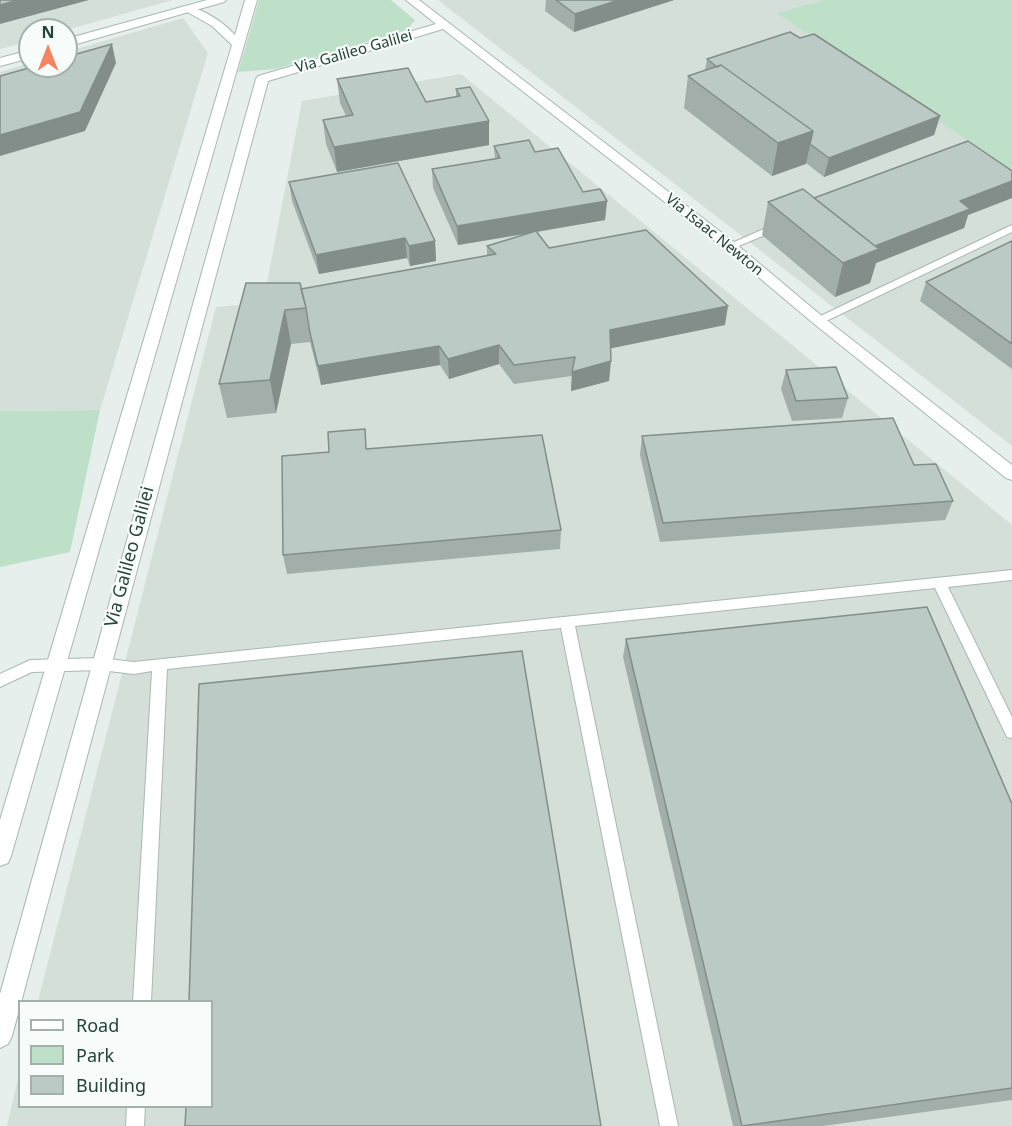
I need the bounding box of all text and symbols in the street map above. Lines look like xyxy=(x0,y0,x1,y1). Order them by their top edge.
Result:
north arrow xyxy=(18,18,78,78)
text: N xyxy=(41,21,55,43)
street label: Via Galileo Galilei xyxy=(293,27,415,77)
street label: Via Isaac Newton xyxy=(662,190,766,280)
street label: Via Galileo Galilei xyxy=(101,484,159,630)
legend xyxy=(18,1000,213,1108)
text: Road xyxy=(76,1013,119,1037)
text: Park xyxy=(76,1043,114,1067)
text: Building xyxy=(76,1073,146,1097)

